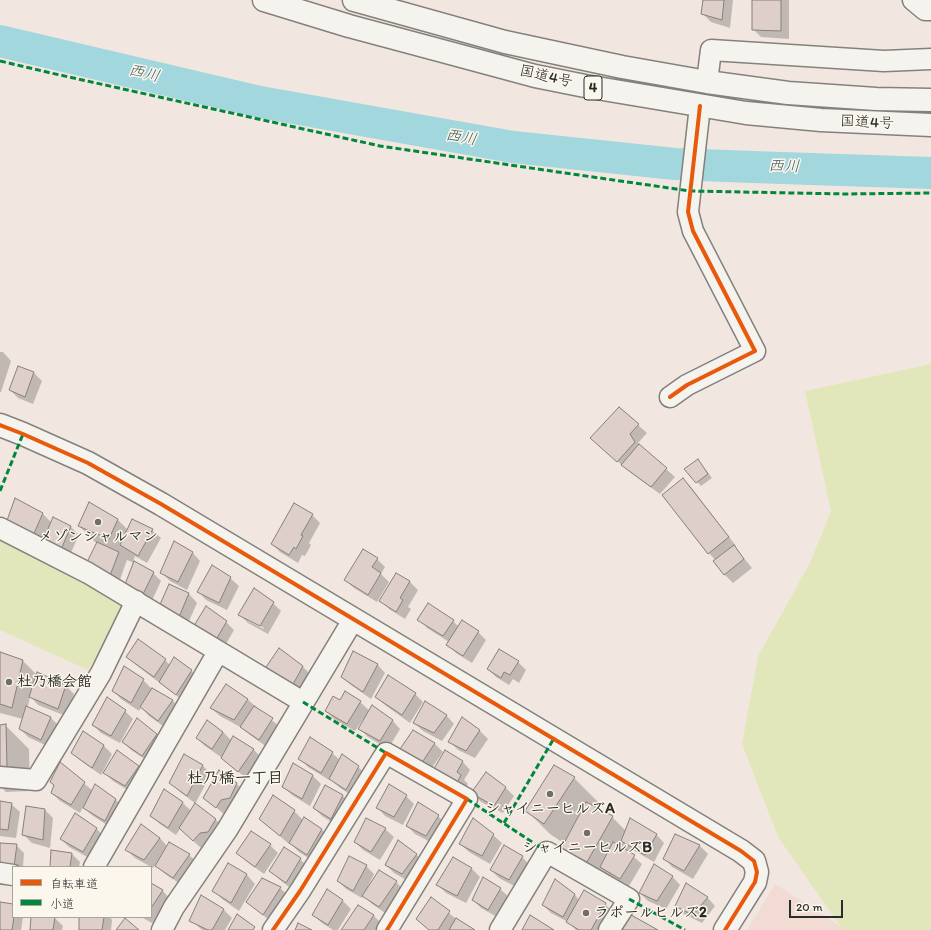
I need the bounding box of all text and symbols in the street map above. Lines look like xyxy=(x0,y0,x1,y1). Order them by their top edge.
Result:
water label: 西川 xyxy=(126,61,162,87)
street label: 国道4号 xyxy=(518,62,574,92)
road number: 4 xyxy=(584,76,602,100)
street label: 国道4号 xyxy=(840,113,894,133)
water label: 西川 xyxy=(444,126,478,150)
water label: 西川 xyxy=(768,157,800,177)
marker: メゾンシャルマン xyxy=(93,517,103,527)
place label: メゾンシャルマン xyxy=(38,528,158,546)
place label: 杜乃橋会館 xyxy=(17,673,92,691)
marker: 杜乃橋会館 xyxy=(4,677,14,687)
district label: 杜乃橋一丁目 xyxy=(187,769,283,789)
marker: シャイニーヒルズA xyxy=(545,789,555,799)
place label: シャイニーヒルズA xyxy=(485,800,615,818)
marker: シャイニーヒルズB xyxy=(582,828,592,838)
place label: シャイニーヒルズB xyxy=(522,839,652,857)
legend xyxy=(12,866,152,918)
text: 自転車道 xyxy=(50,877,98,891)
scale bar xyxy=(791,892,845,918)
text: 小道 xyxy=(50,897,74,911)
text: 20 m xyxy=(796,900,823,914)
place label: ラポールヒルズ2 xyxy=(594,904,707,922)
marker: ラポールヒルズ2 xyxy=(581,908,591,918)

